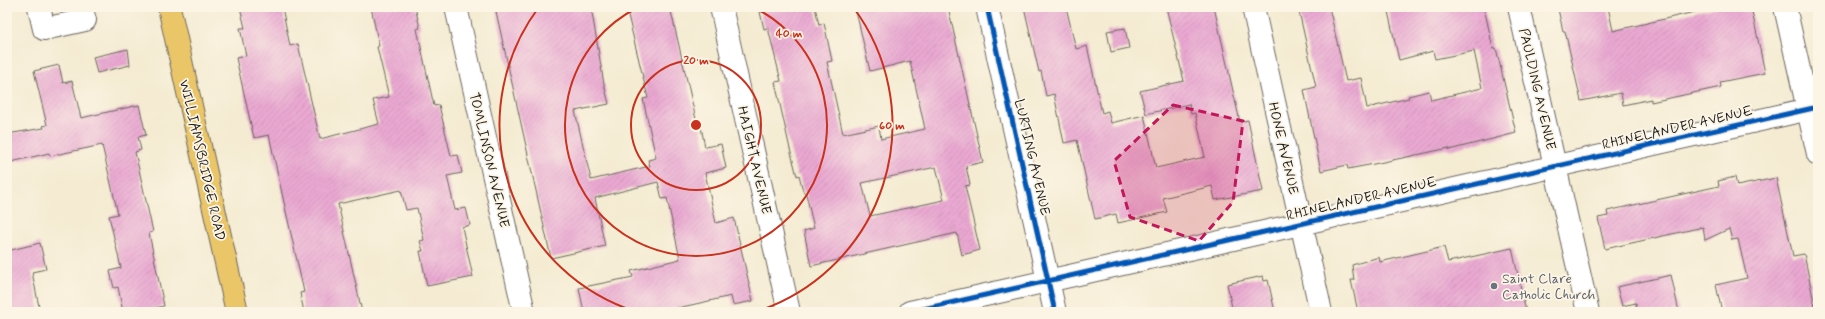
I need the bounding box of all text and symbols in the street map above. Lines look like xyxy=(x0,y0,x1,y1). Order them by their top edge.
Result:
text: 40 m xyxy=(776,26,803,42)
street label: PAULDING AVENUE xyxy=(1514,27,1560,152)
text: 20 m xyxy=(683,53,709,69)
street label: WILLIAMSBRIDGE ROAD xyxy=(175,78,229,242)
street label: TOMLINSON AVENUE xyxy=(465,91,513,230)
street label: LURTING AVENUE xyxy=(1010,97,1054,217)
street label: HONE AVENUE xyxy=(1264,100,1302,196)
street label: RHINELANDER AVENUE xyxy=(1600,102,1754,154)
street label: HAIGHT AVENUE xyxy=(733,104,775,216)
centre of rings xyxy=(689,118,703,132)
text: 60 m xyxy=(879,118,905,134)
street label: RHINELANDER AVENUE xyxy=(1284,173,1438,225)
place label: Saint Clare Catholic Church xyxy=(1502,270,1596,304)
marker: Saint Clare Catholic Church xyxy=(1489,281,1499,291)

